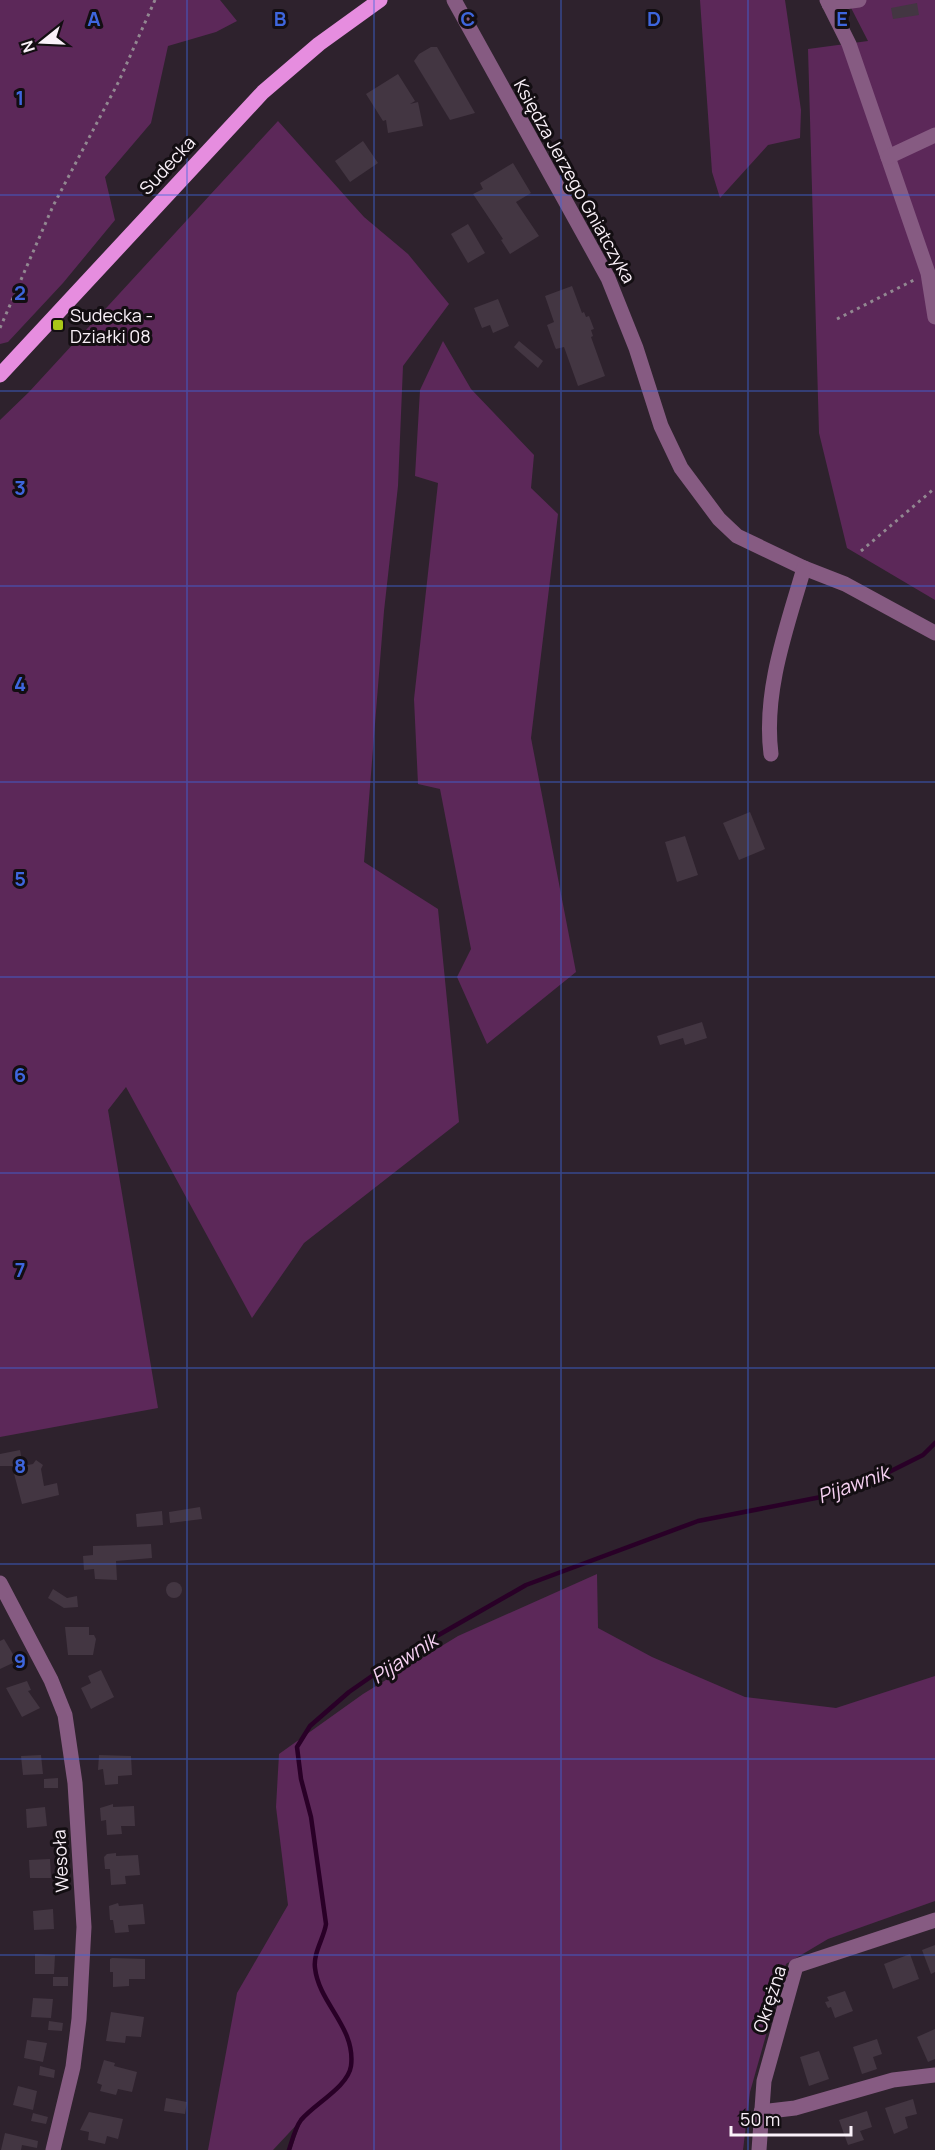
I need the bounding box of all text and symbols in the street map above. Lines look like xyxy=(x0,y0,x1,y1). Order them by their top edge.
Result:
text: A xyxy=(87,5,101,32)
text: B xyxy=(274,5,287,32)
text: C xyxy=(461,5,475,32)
text: D xyxy=(647,5,661,32)
text: E xyxy=(836,5,848,32)
north arrow xyxy=(12,12,72,72)
text: N xyxy=(15,38,40,56)
street label: Księdza Jerzego Gniatczyka xyxy=(509,75,641,287)
text: 1 xyxy=(16,84,24,111)
street label: Sudecka xyxy=(134,131,200,199)
text: 2 xyxy=(14,279,26,306)
place label: Sudecka - Działki 08 xyxy=(70,303,153,348)
marker: Sudecka - Działki 08 xyxy=(51,318,65,332)
text: 3 xyxy=(14,474,26,501)
text: 4 xyxy=(14,670,26,697)
text: 5 xyxy=(14,865,26,892)
text: 6 xyxy=(14,1061,26,1088)
text: 7 xyxy=(15,1256,25,1283)
text: 8 xyxy=(14,1452,26,1479)
water label: Pijawnik xyxy=(813,1458,895,1509)
water label: Pijawnik xyxy=(365,1625,445,1690)
text: 9 xyxy=(14,1647,26,1674)
street label: Wesoła xyxy=(46,1829,74,1893)
street label: Okrężna xyxy=(747,1962,791,2036)
scale bar xyxy=(731,2099,851,2137)
text: 50 m xyxy=(740,2107,780,2131)

